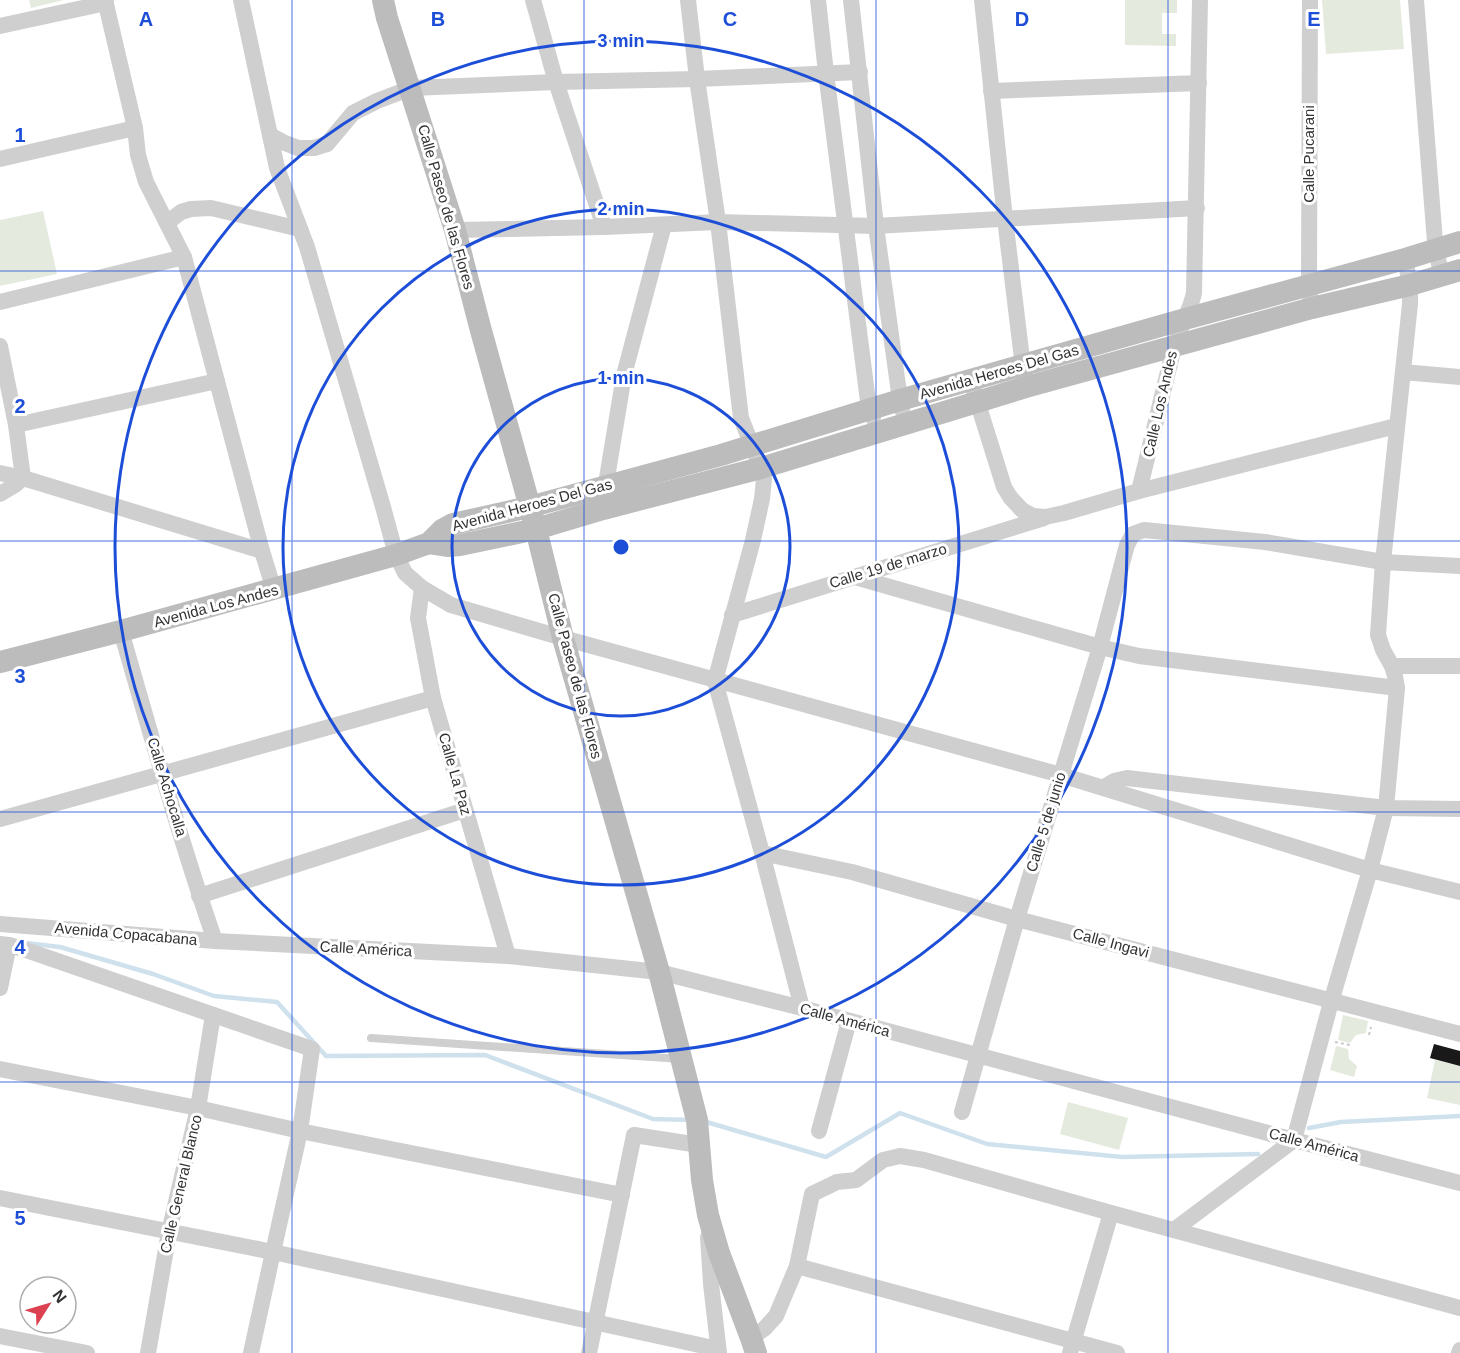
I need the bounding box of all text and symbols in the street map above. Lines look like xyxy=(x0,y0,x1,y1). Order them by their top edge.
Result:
text: A xyxy=(139,8,153,30)
text: B xyxy=(431,8,445,30)
text: C xyxy=(723,8,737,30)
text: D xyxy=(1015,8,1029,30)
text: E xyxy=(1307,8,1321,30)
text: 3 min xyxy=(597,31,645,51)
street label: Calle Pucarani xyxy=(1300,105,1317,203)
street label: Calle Paseo de las Flores xyxy=(415,122,478,291)
text: 1 xyxy=(14,124,26,146)
text: 2 min xyxy=(597,199,645,219)
street label: Avenida Heroes Del Gas xyxy=(917,341,1080,402)
street label: Calle Los Andes xyxy=(1139,349,1180,459)
text: 1 min xyxy=(597,368,645,388)
text: 2 xyxy=(14,395,26,417)
street label: Avenida Heroes Del Gas xyxy=(450,475,614,534)
centre of rings xyxy=(611,537,631,557)
street label: Calle 19 de marzo xyxy=(827,540,949,591)
street label: Avenida Los Andes xyxy=(152,581,280,630)
street label: Calle Paseo de las Flores xyxy=(545,591,606,761)
text: 3 xyxy=(14,665,26,687)
street label: Calle La Paz xyxy=(436,731,475,817)
street label: Calle Achocalla xyxy=(144,735,191,839)
street label: Calle 5 de junio xyxy=(1022,770,1069,874)
street label: Avenida Copacabana xyxy=(54,919,199,948)
street label: Calle Ingavi xyxy=(1071,924,1151,961)
text: 4 xyxy=(14,936,26,958)
street label: Calle América xyxy=(319,938,413,959)
street label: Calle América xyxy=(798,999,893,1040)
street label: Calle General Blanco xyxy=(156,1113,205,1255)
street label: Calle América xyxy=(1267,1124,1362,1165)
text: 5 xyxy=(14,1207,26,1229)
north arrow xyxy=(18,1275,78,1335)
text: N xyxy=(49,1287,70,1306)

